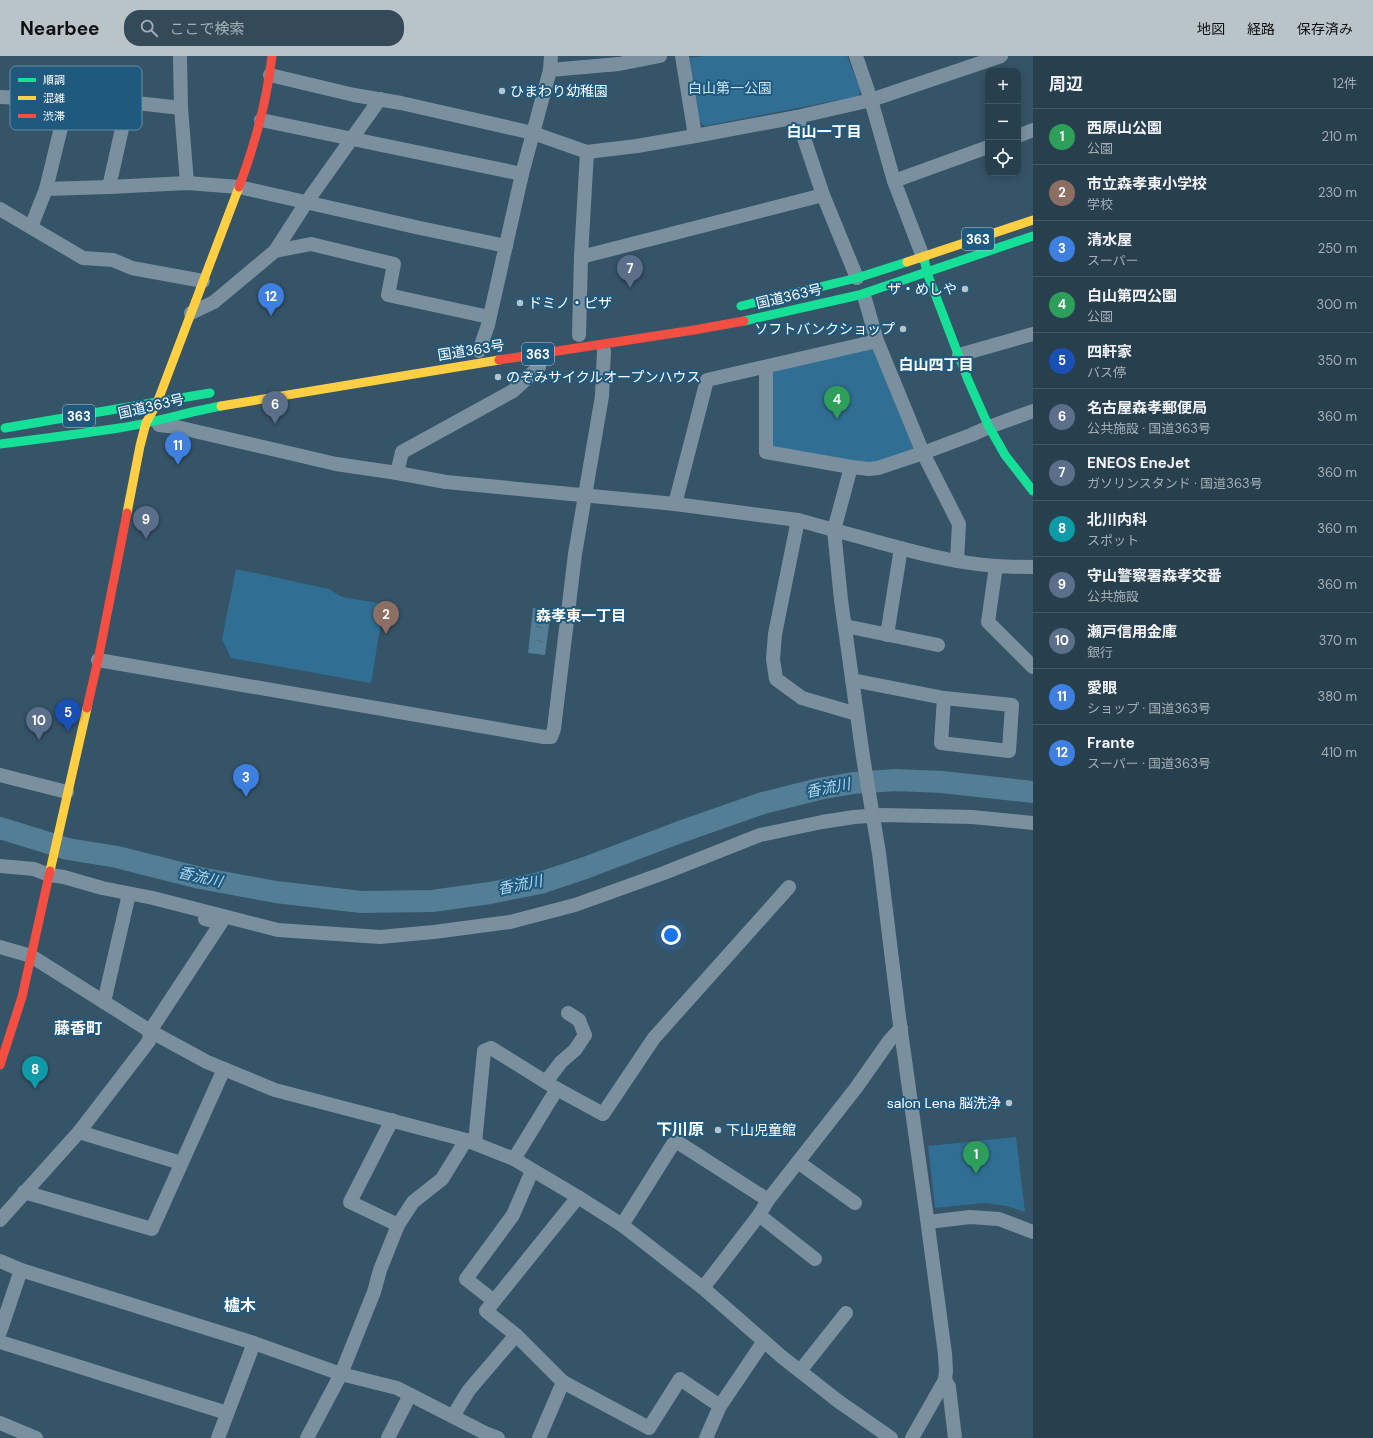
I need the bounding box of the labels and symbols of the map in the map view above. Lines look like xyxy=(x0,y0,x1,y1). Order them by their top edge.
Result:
legend xyxy=(10,66,142,130)
text: 順調 xyxy=(43,73,65,87)
park label: 白山第一公園 xyxy=(688,79,772,97)
place label: ひまわり幼稚園 xyxy=(510,82,608,100)
marker: ひまわり幼稚園 xyxy=(497,86,507,96)
text: 混雑 xyxy=(43,91,65,105)
text: 渋滞 xyxy=(43,109,65,123)
district label: 白山一丁目 xyxy=(786,122,862,142)
road number: 363 xyxy=(962,228,994,250)
pin: 7 xyxy=(617,255,643,288)
street label: 国道363号 xyxy=(754,280,824,312)
place label: ザ・めしや xyxy=(887,280,957,298)
pin: 12 xyxy=(258,283,284,316)
marker: ザ・めしや xyxy=(960,284,970,294)
place label: ドミノ・ピザ xyxy=(528,294,612,312)
marker: ドミノ・ピザ xyxy=(515,298,525,308)
place label: ソフトバンクショップ xyxy=(754,320,895,338)
marker: ソフトバンクショップ xyxy=(898,324,908,334)
street label: 国道363号 xyxy=(436,336,506,364)
road number: 363 xyxy=(522,343,554,365)
district label: 白山四丁目 xyxy=(898,355,974,375)
place label: のぞみサイクルオープンハウス xyxy=(506,368,700,386)
marker: のぞみサイクルオープンハウス xyxy=(493,372,503,382)
pin: 4 xyxy=(824,386,850,419)
street label: 国道363号 xyxy=(116,390,186,422)
pin: 6 xyxy=(262,391,288,424)
road number: 363 xyxy=(63,405,95,427)
pin: 11 xyxy=(165,432,191,465)
pin: 9 xyxy=(133,506,159,539)
pin: 2 xyxy=(373,601,399,634)
district label: 森孝東一丁目 xyxy=(536,606,626,626)
pin: 5 xyxy=(55,699,81,732)
pin: 10 xyxy=(26,707,52,740)
pin: 3 xyxy=(233,764,259,797)
water label: 香流川 xyxy=(804,774,854,802)
water label: 香流川 xyxy=(176,862,226,892)
water label: 香流川 xyxy=(496,871,546,899)
your location xyxy=(661,925,681,945)
district label: 藤香町 xyxy=(54,1018,102,1039)
pin: 8 xyxy=(22,1056,48,1089)
place label: salon Lena 脳洗浄 xyxy=(887,1094,1001,1112)
marker: salon Lena 脳洗浄 xyxy=(1004,1098,1014,1108)
district label: 下川原 xyxy=(656,1119,704,1140)
place label: 下山児童館 xyxy=(726,1121,796,1139)
marker: 下山児童館 xyxy=(713,1125,723,1135)
pin: 1 xyxy=(963,1141,989,1174)
district label: 櫨木 xyxy=(224,1295,256,1316)

